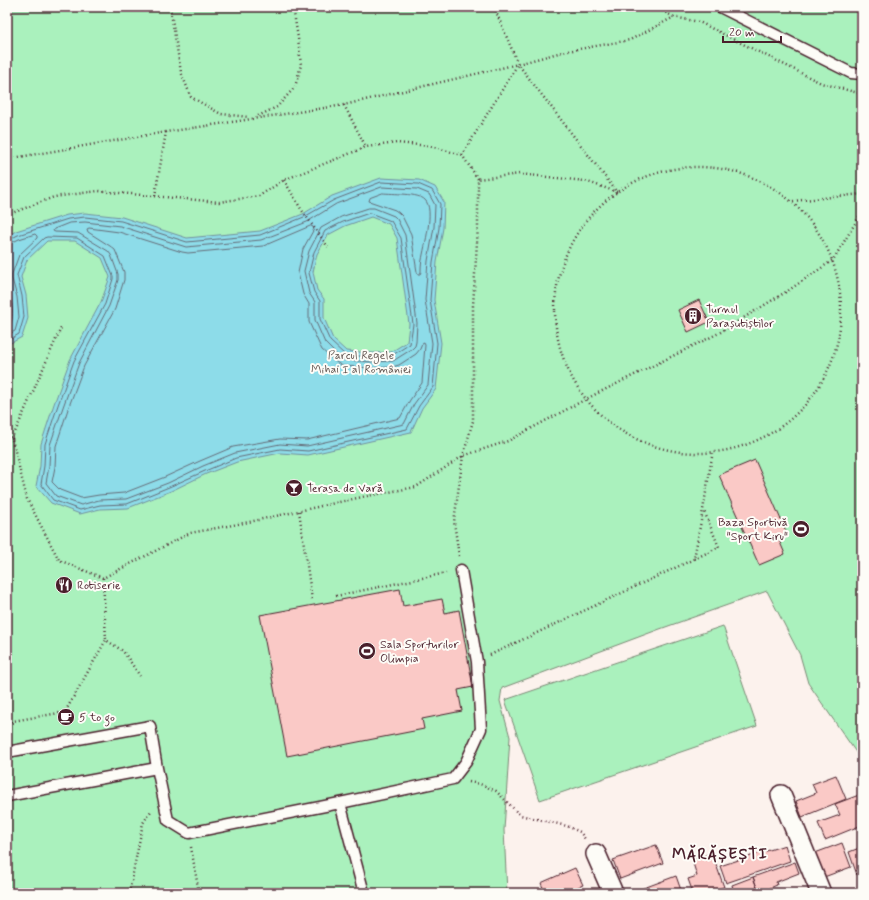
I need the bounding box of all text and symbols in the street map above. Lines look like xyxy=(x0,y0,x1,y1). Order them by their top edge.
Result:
scale bar xyxy=(723,18,781,44)
text: 20 m xyxy=(729,25,755,41)
place label: Turnul Parașutiștilor xyxy=(706,302,774,332)
building icon: Turnul Parașutiștilor xyxy=(683,306,703,326)
park label: Parcul Regele Mihai I al României xyxy=(311,348,411,378)
bar icon: Terasa de Vară xyxy=(284,478,304,498)
place label: Terasa de Vară xyxy=(307,481,383,497)
place label: Baza Sportivă "Sport Kiru" xyxy=(718,515,788,545)
sports icon: Baza Sportivă "Sport Kiru" xyxy=(791,519,811,539)
restaurant icon: Rotiserie xyxy=(54,575,74,595)
place label: Rotiserie xyxy=(77,578,121,594)
place label: Sala Sporturilor Olimpia xyxy=(380,637,459,667)
sports icon: Sala Sporturilor Olimpia xyxy=(357,641,377,661)
cafe icon: 5 to go xyxy=(56,707,76,727)
place label: 5 to go xyxy=(79,710,115,727)
district label: MĂRĂȘEȘTI xyxy=(672,844,768,865)

